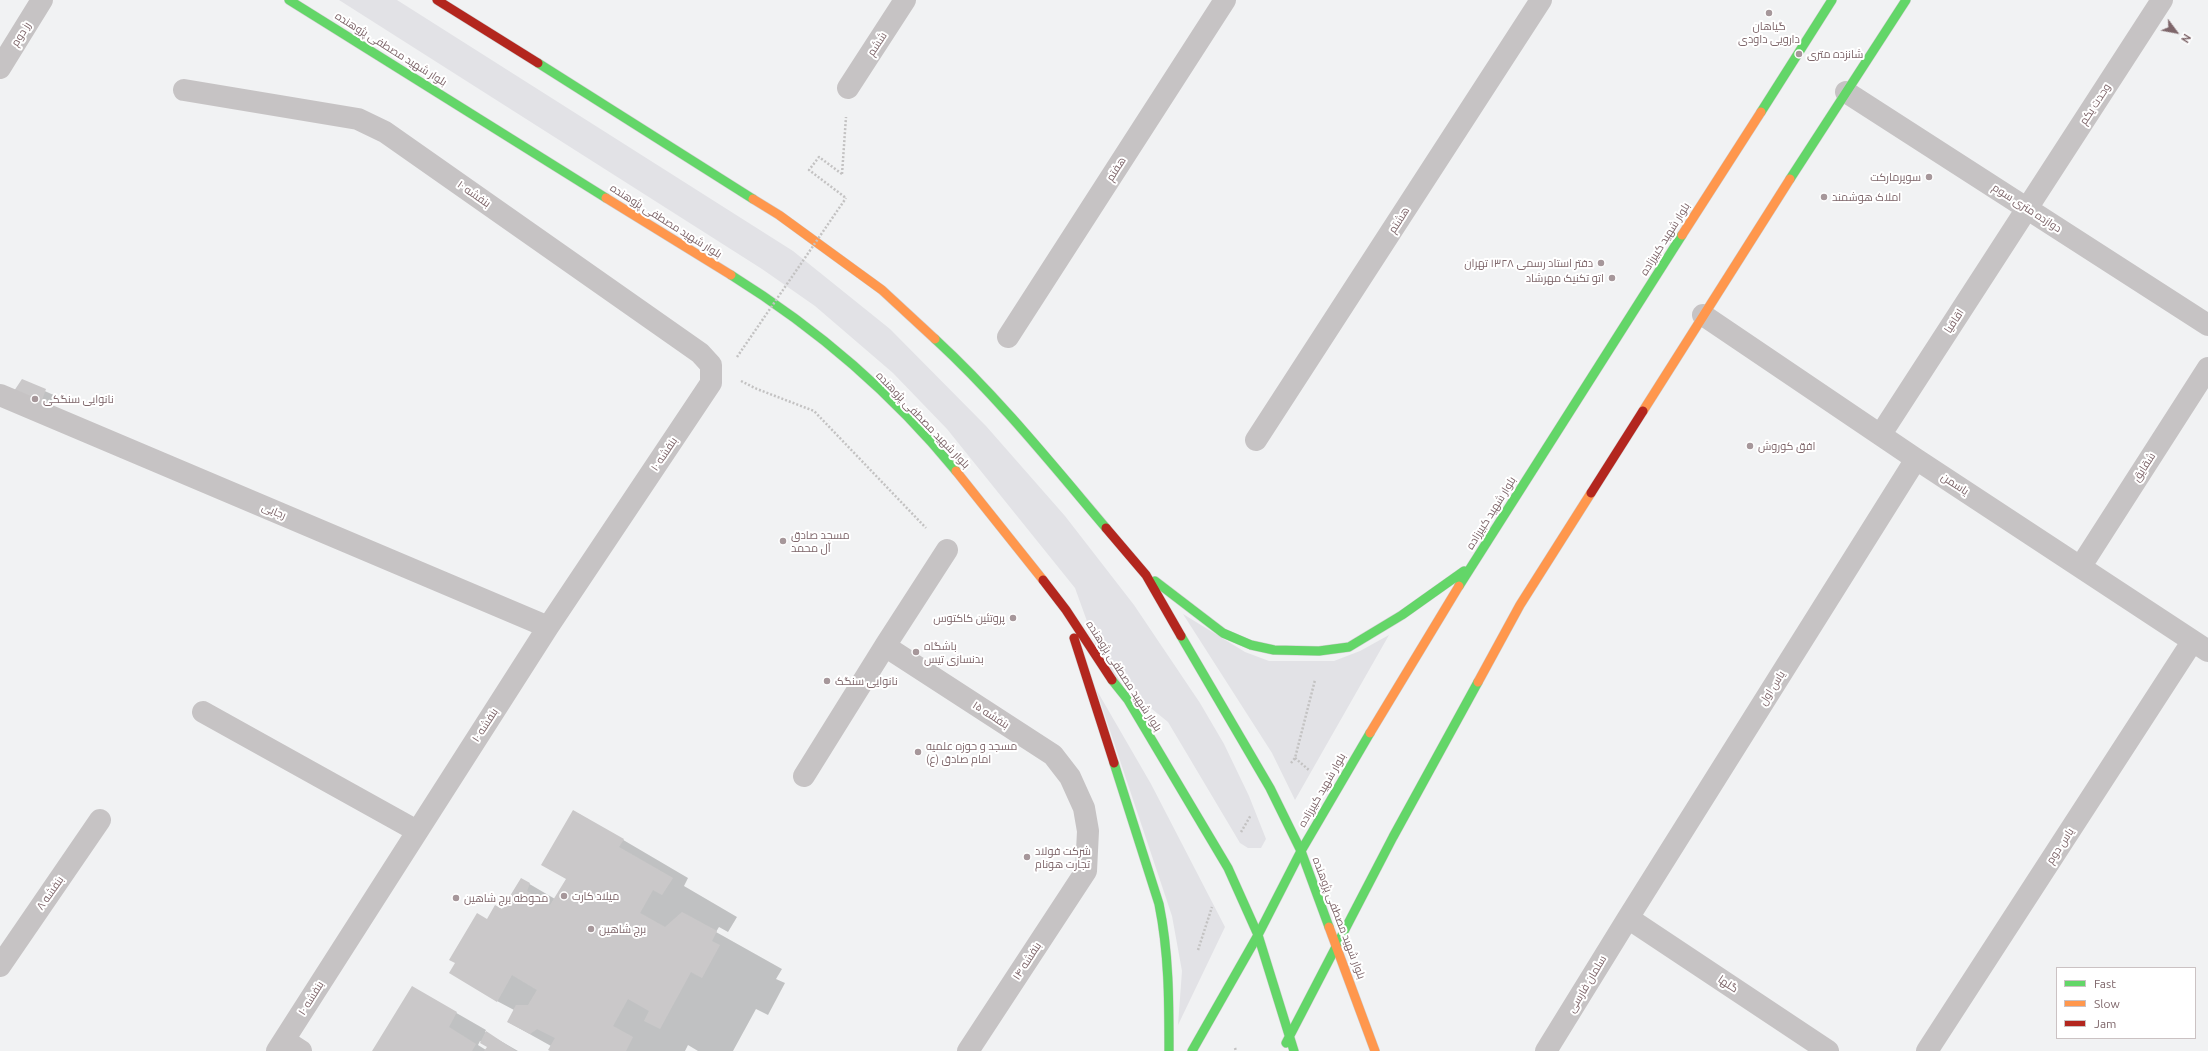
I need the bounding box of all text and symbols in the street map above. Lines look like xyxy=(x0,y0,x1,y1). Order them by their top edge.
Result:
marker: گیاهان دارویی داودی xyxy=(1764,8,1774,18)
street label: بلوار شهید مصطفی پژوهنده xyxy=(333,9,449,89)
north arrow xyxy=(2156,12,2196,52)
street label: رز دوم xyxy=(8,19,34,49)
place label: گیاهان دارویی داودی xyxy=(1738,19,1800,45)
street label: ششم xyxy=(864,30,890,58)
text: N xyxy=(2179,32,2193,45)
place label: شانزده متری xyxy=(1807,47,1863,61)
marker: شانزده متری xyxy=(1794,49,1804,59)
street label: وحدت یکم xyxy=(2077,81,2113,127)
street label: هفتم xyxy=(1103,154,1129,184)
place label: سوپرمارکت xyxy=(1870,170,1921,184)
marker: سوپرمارکت xyxy=(1924,172,1934,182)
street label: بنفشه ۱۰ xyxy=(455,178,493,210)
street label: بلوار شهید مصطفی پژوهنده xyxy=(608,181,724,261)
street label: دوازده متری سوم xyxy=(1990,181,2064,235)
place label: املاک هوشمند xyxy=(1832,190,1901,204)
marker: املاک هوشمند xyxy=(1819,192,1829,202)
street label: بلوار شهید کبیرزاده xyxy=(1637,200,1693,278)
street label: هشتم xyxy=(1386,204,1412,236)
place label: دفتر استاد رسمی ۱۳۲۸ تهران xyxy=(1464,256,1593,270)
marker: دفتر استاد رسمی ۱۳۲۸ تهران xyxy=(1596,258,1606,268)
place label: اتو تکنیک مهرشاد xyxy=(1526,271,1604,285)
marker: اتو تکنیک مهرشاد xyxy=(1607,273,1617,283)
street label: اقاقیا xyxy=(1941,306,1967,336)
street label: بلوار شهید مصطفی پژوهنده xyxy=(873,369,973,471)
place label: نانوایی سنگکی xyxy=(43,392,114,406)
marker: نانوایی سنگکی xyxy=(30,394,40,404)
street label: بنفشه ۱۰ xyxy=(648,435,680,473)
place label: افق کوروش xyxy=(1758,439,1815,453)
marker: افق کوروش xyxy=(1745,441,1755,451)
street label: شقایق xyxy=(2130,450,2158,484)
street label: یاسمن xyxy=(1939,470,1971,498)
street label: بلوار شهید کبیرزاده xyxy=(1463,474,1519,552)
street label: رجایی xyxy=(260,500,288,522)
place label: مسجد صادق آل محمد xyxy=(791,528,850,554)
marker: مسجد صادق آل محمد xyxy=(778,536,788,546)
place label: پروتئین کاکتوس xyxy=(933,611,1005,625)
marker: پروتئین کاکتوس xyxy=(1008,613,1018,623)
street label: بلوار شهید مصطفی پژوهنده xyxy=(1083,618,1165,734)
place label: باشگاه بدنسازی تیس xyxy=(924,639,984,665)
marker: باشگاه بدنسازی تیس xyxy=(911,647,921,657)
street label: یاس اول xyxy=(1756,668,1788,708)
place label: نانوایی سنگک xyxy=(835,674,898,688)
marker: نانوایی سنگک xyxy=(822,676,832,686)
street label: بنفشه ۱۵ xyxy=(970,698,1012,732)
street label: بنفشه ۱۰ xyxy=(469,706,501,744)
place label: مسجد و حوزه علمیه امام صادق (ع) xyxy=(926,739,1017,765)
marker: مسجد و حوزه علمیه امام صادق (ع) xyxy=(913,747,923,757)
street label: بلوار شهید کبیرزاده xyxy=(1295,751,1349,829)
street label: یاس دوم xyxy=(2044,826,2076,866)
place label: شرکت فولاد تجارت هونام xyxy=(1035,844,1091,870)
marker: شرکت فولاد تجارت هونام xyxy=(1022,852,1032,862)
street label: بلوار شهید مصطفی پژوهنده xyxy=(1310,855,1368,981)
street label: بنفشه ۸ xyxy=(34,873,66,913)
place label: میلاد کارت xyxy=(572,889,619,903)
place label: محوطه برج شاهین xyxy=(464,891,548,905)
marker: میلاد کارت xyxy=(559,891,569,901)
marker: محوطه برج شاهین xyxy=(451,893,461,903)
place label: برج شاهین xyxy=(599,922,646,936)
marker: برج شاهین xyxy=(586,924,596,934)
street label: بنفشه ۱۴ xyxy=(1010,940,1044,982)
street label: سلمان فارسی xyxy=(1565,953,1609,1015)
legend xyxy=(2056,967,2196,1039)
street label: گلها xyxy=(1715,973,1741,995)
text: Fast xyxy=(2094,977,2116,990)
street label: بنفشه ۱۰ xyxy=(295,979,327,1017)
text: Slow xyxy=(2094,997,2120,1010)
text: Jam xyxy=(2094,1017,2116,1030)

